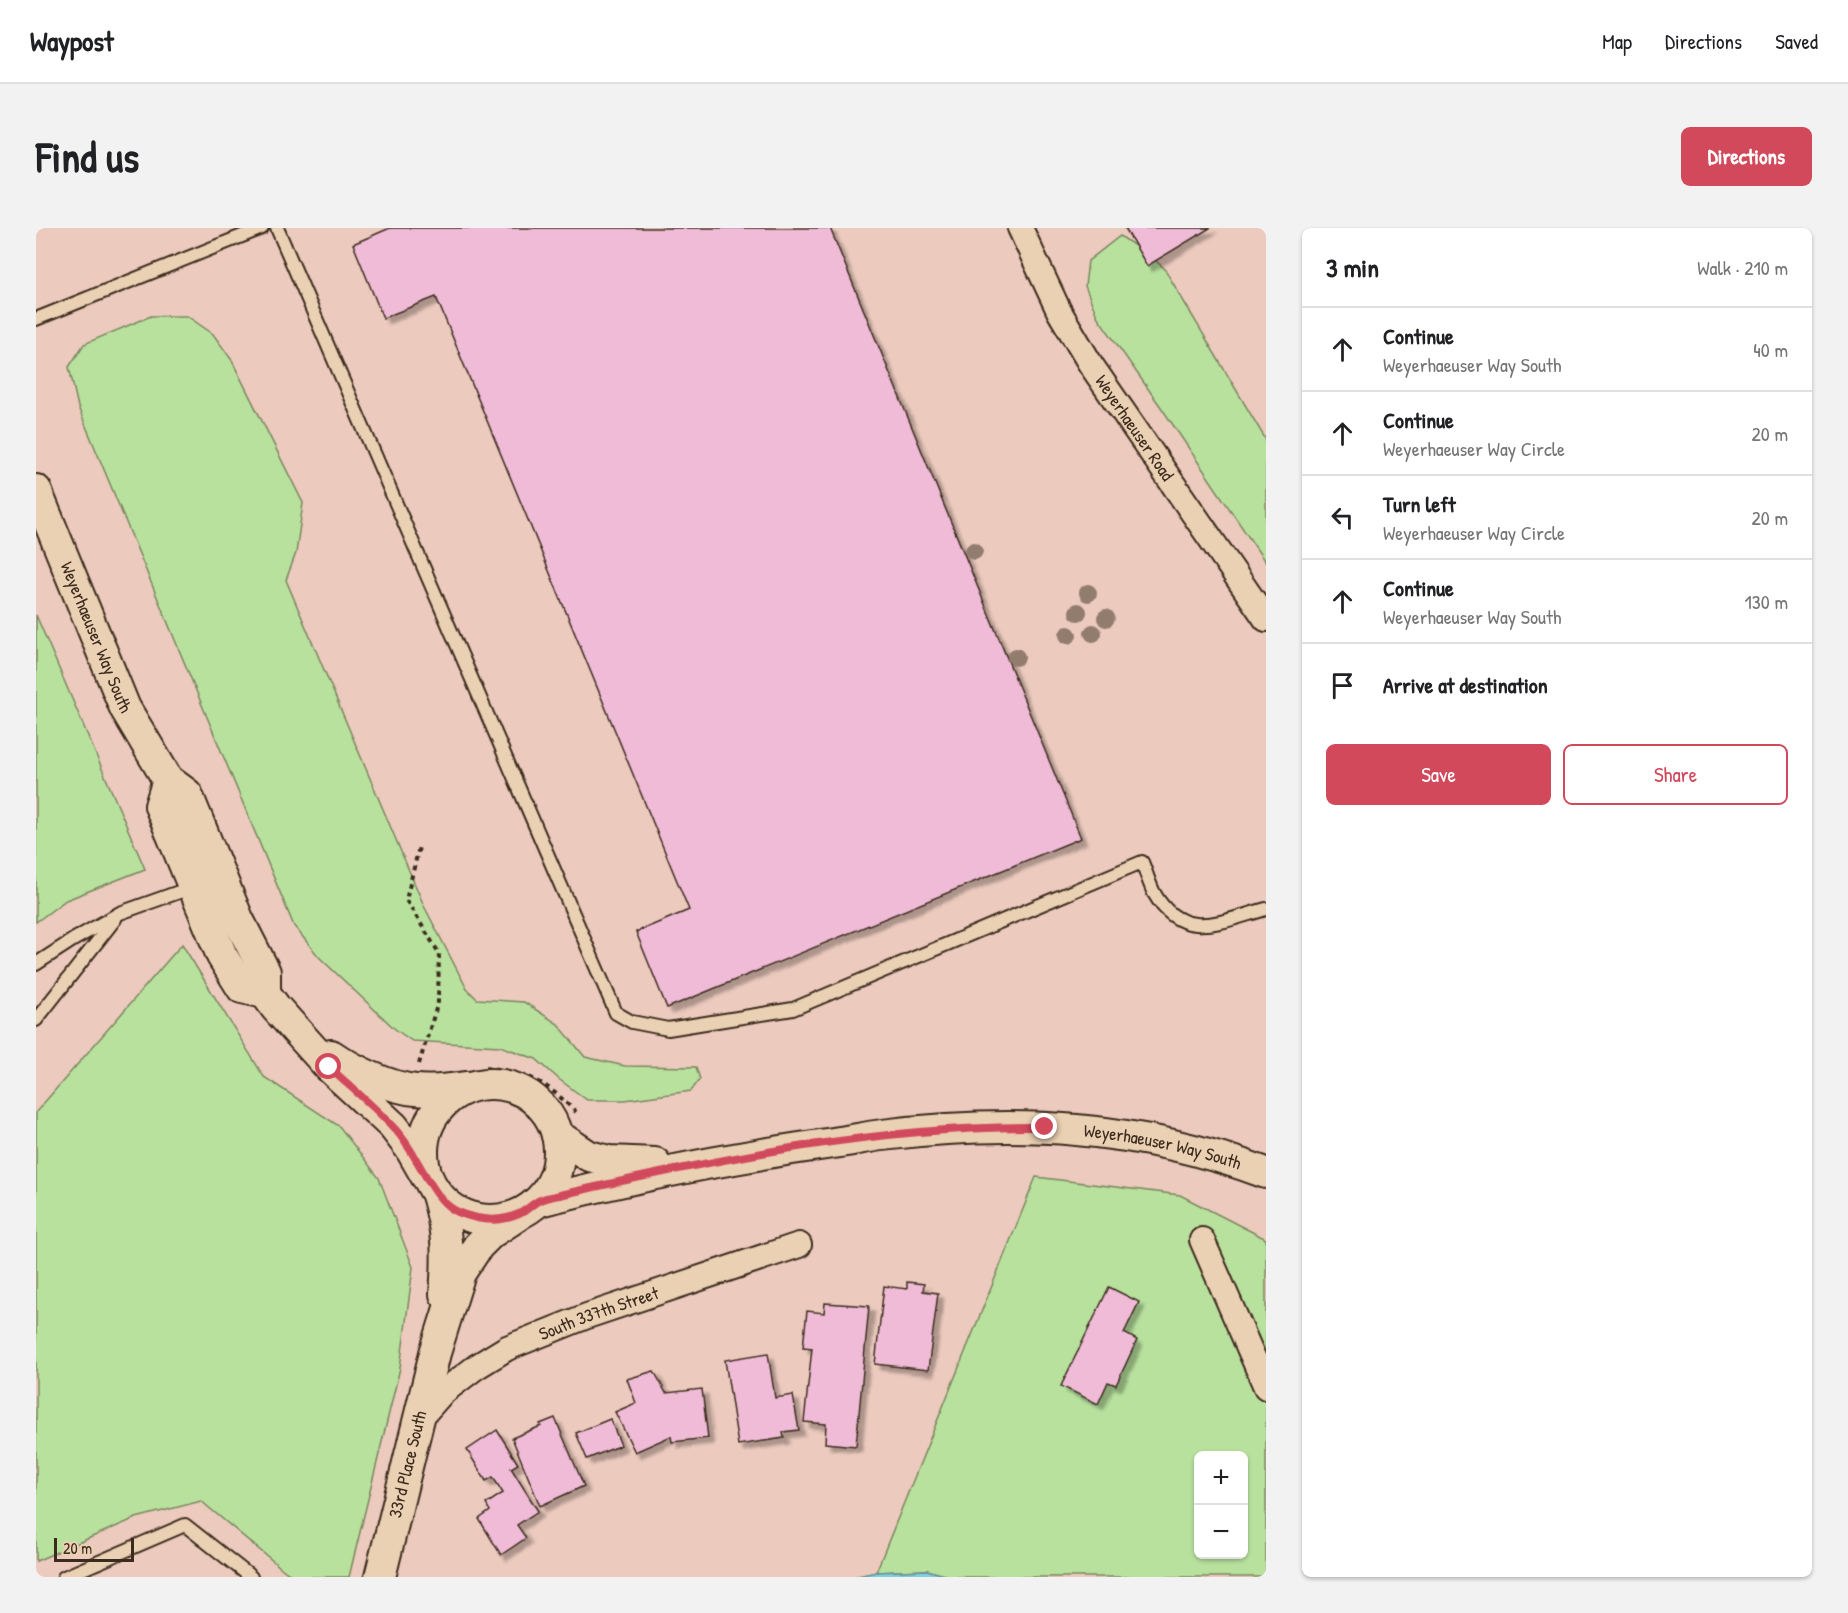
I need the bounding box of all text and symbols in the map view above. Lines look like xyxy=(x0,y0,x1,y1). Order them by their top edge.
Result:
text: Waypost xyxy=(30,22,114,60)
text: Map xyxy=(1602,27,1632,56)
text: Directions xyxy=(1665,27,1742,56)
text: Saved xyxy=(1775,27,1818,56)
button: Directions xyxy=(1681,127,1812,186)
text: Find us xyxy=(36,128,139,185)
text: 3 min xyxy=(1326,250,1379,285)
text: Walk · 210 m xyxy=(1697,254,1788,281)
text: Continue xyxy=(1383,321,1454,351)
icon: ahead xyxy=(1326,333,1359,366)
text: 40 m xyxy=(1753,336,1788,363)
text: Weyerhaeuser Way South xyxy=(1383,351,1561,378)
street label: Weyerhaeuser Road xyxy=(1089,370,1180,486)
text: Continue xyxy=(1383,405,1454,435)
icon: ahead xyxy=(1326,417,1359,450)
text: 20 m xyxy=(1751,420,1788,447)
text: Weyerhaeuser Way Circle xyxy=(1383,435,1565,462)
text: Turn left xyxy=(1383,489,1456,519)
icon: left xyxy=(1326,501,1359,534)
text: 20 m xyxy=(1751,504,1788,531)
text: Weyerhaeuser Way Circle xyxy=(1383,519,1565,546)
street label: Weyerhaeuser Way South xyxy=(55,558,138,718)
text: Continue xyxy=(1383,573,1454,603)
icon: ahead xyxy=(1326,585,1359,618)
text: 130 m xyxy=(1745,588,1788,615)
text: Weyerhaeuser Way South xyxy=(1383,603,1561,630)
icon: arrive xyxy=(1326,669,1359,702)
text: Arrive at destination xyxy=(1383,670,1548,700)
button: Save xyxy=(1326,744,1551,805)
button: Share xyxy=(1563,744,1788,805)
route start xyxy=(315,1053,341,1079)
route end xyxy=(1031,1113,1057,1139)
street label: Weyerhaeuser Way South xyxy=(1083,1118,1245,1175)
street label: South 337th Street xyxy=(535,1280,662,1346)
street label: 33rd Place South xyxy=(382,1408,432,1520)
map controls xyxy=(1194,1451,1248,1559)
button: + xyxy=(1194,1451,1248,1505)
button: − xyxy=(1194,1505,1248,1559)
scale bar xyxy=(54,1535,134,1562)
text: 20 m xyxy=(63,1537,92,1559)

